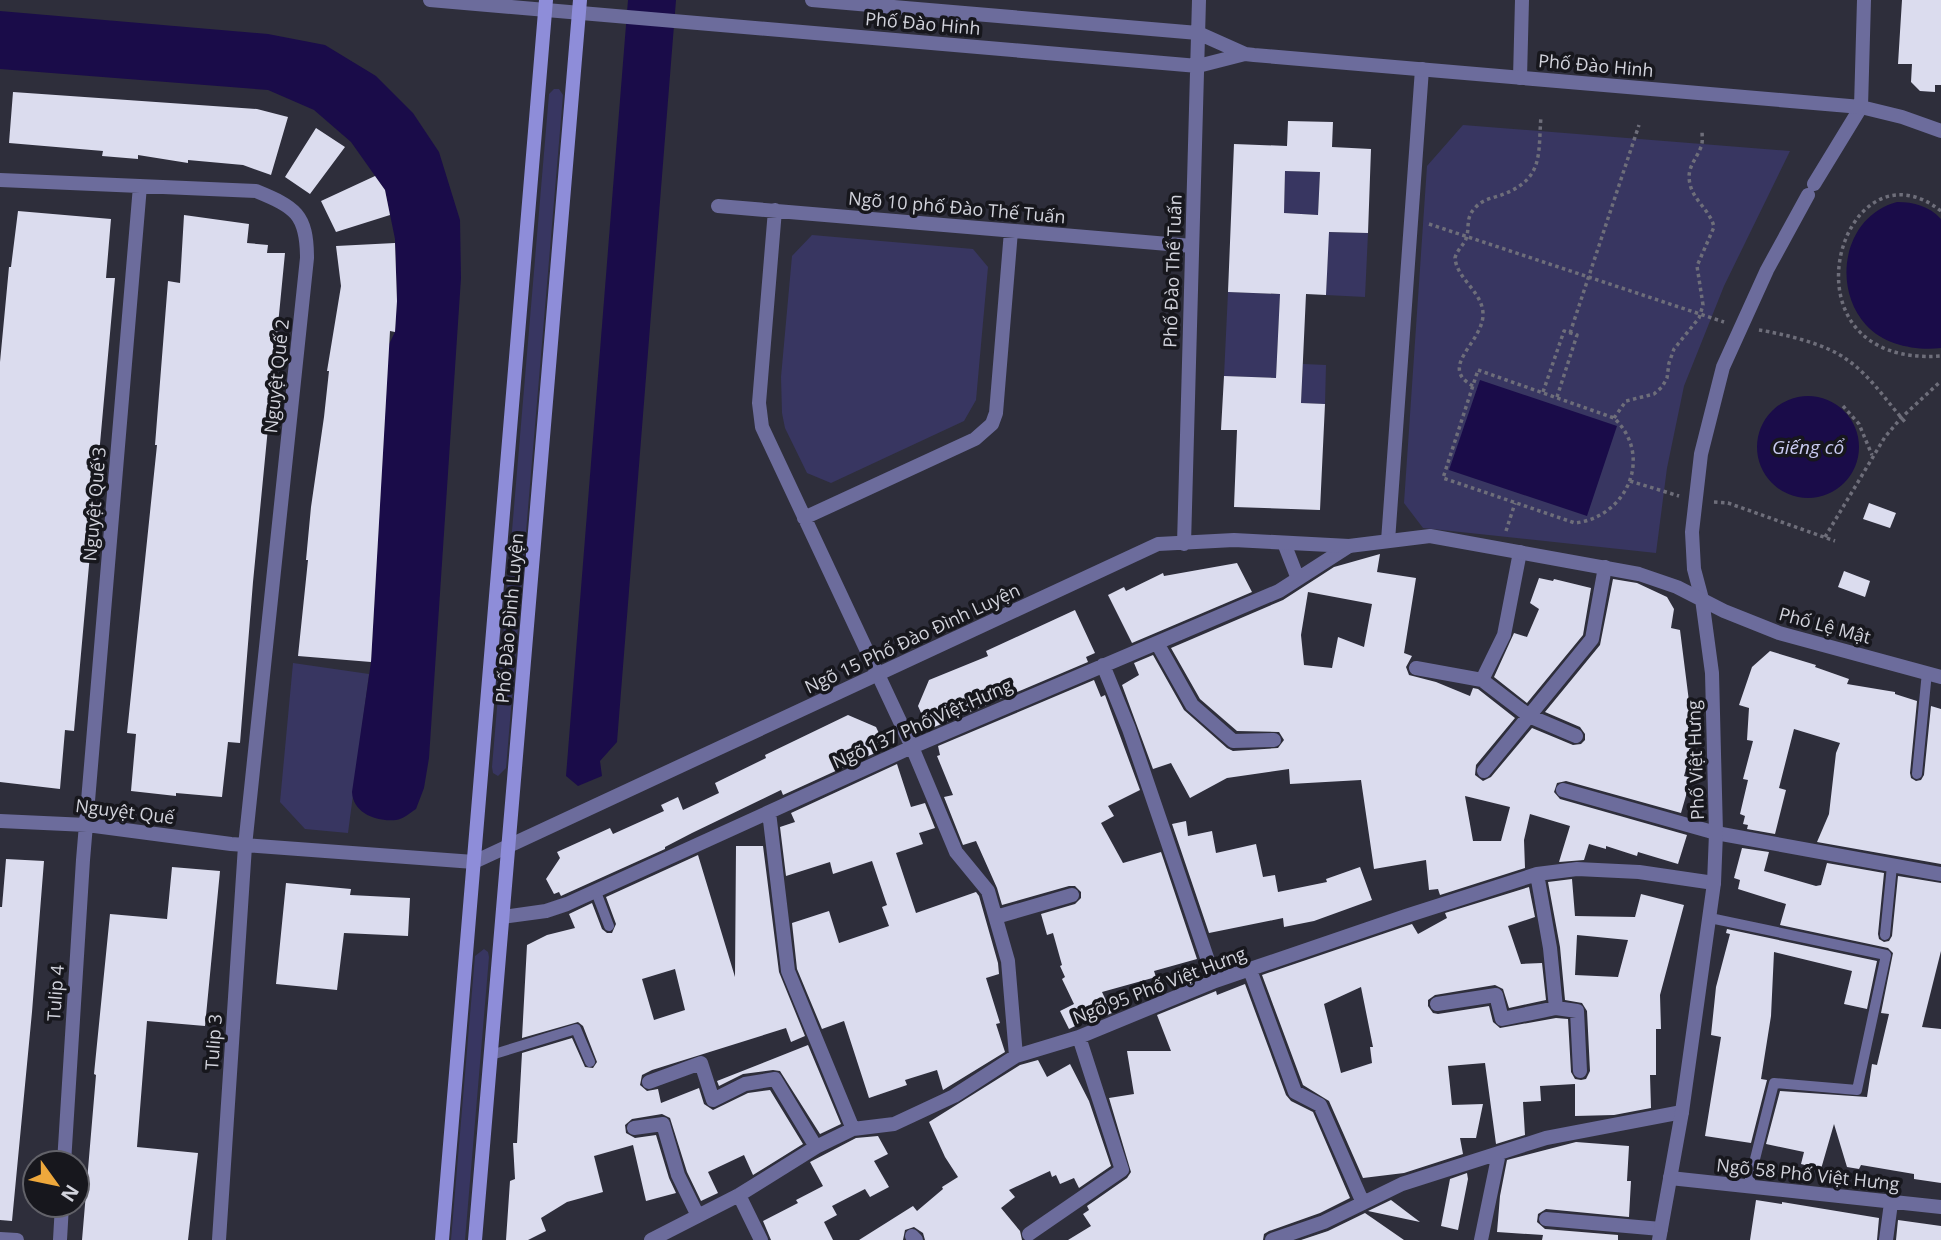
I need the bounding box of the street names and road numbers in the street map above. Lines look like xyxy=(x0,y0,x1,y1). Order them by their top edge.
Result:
street label: Phố Đào Hinh xyxy=(864,6,982,40)
street label: Phố Đào Hinh xyxy=(1537,48,1655,82)
street label: Ngõ 10 phố Đào Thế Tuấn xyxy=(847,186,1067,228)
street label: Phố Đào Thế Tuấn xyxy=(1157,194,1187,348)
street label: Nguyệt Quế 2 xyxy=(258,318,294,434)
street label: Nguyệt Quế 3 xyxy=(77,446,111,562)
street label: Phố Đào Đình Luyện xyxy=(490,532,528,704)
street label: Ngõ 15 Phố Đào Đình Luyện xyxy=(800,577,1024,699)
street label: Phố Lệ Mật xyxy=(1776,601,1874,649)
street label: Ngõ 137 Phố Việt Hưng xyxy=(828,672,1016,773)
street label: Phố Việt Hưng xyxy=(1681,699,1709,820)
street label: Nguyệt Quế xyxy=(74,793,176,829)
street label: Ngõ 95 Phố Việt Hưng xyxy=(1069,941,1249,1029)
street label: Tulip 4 xyxy=(41,964,69,1022)
street label: Tulip 3 xyxy=(199,1013,227,1071)
street label: Ngõ 58 Phố Việt Hưng xyxy=(1715,1152,1901,1196)

